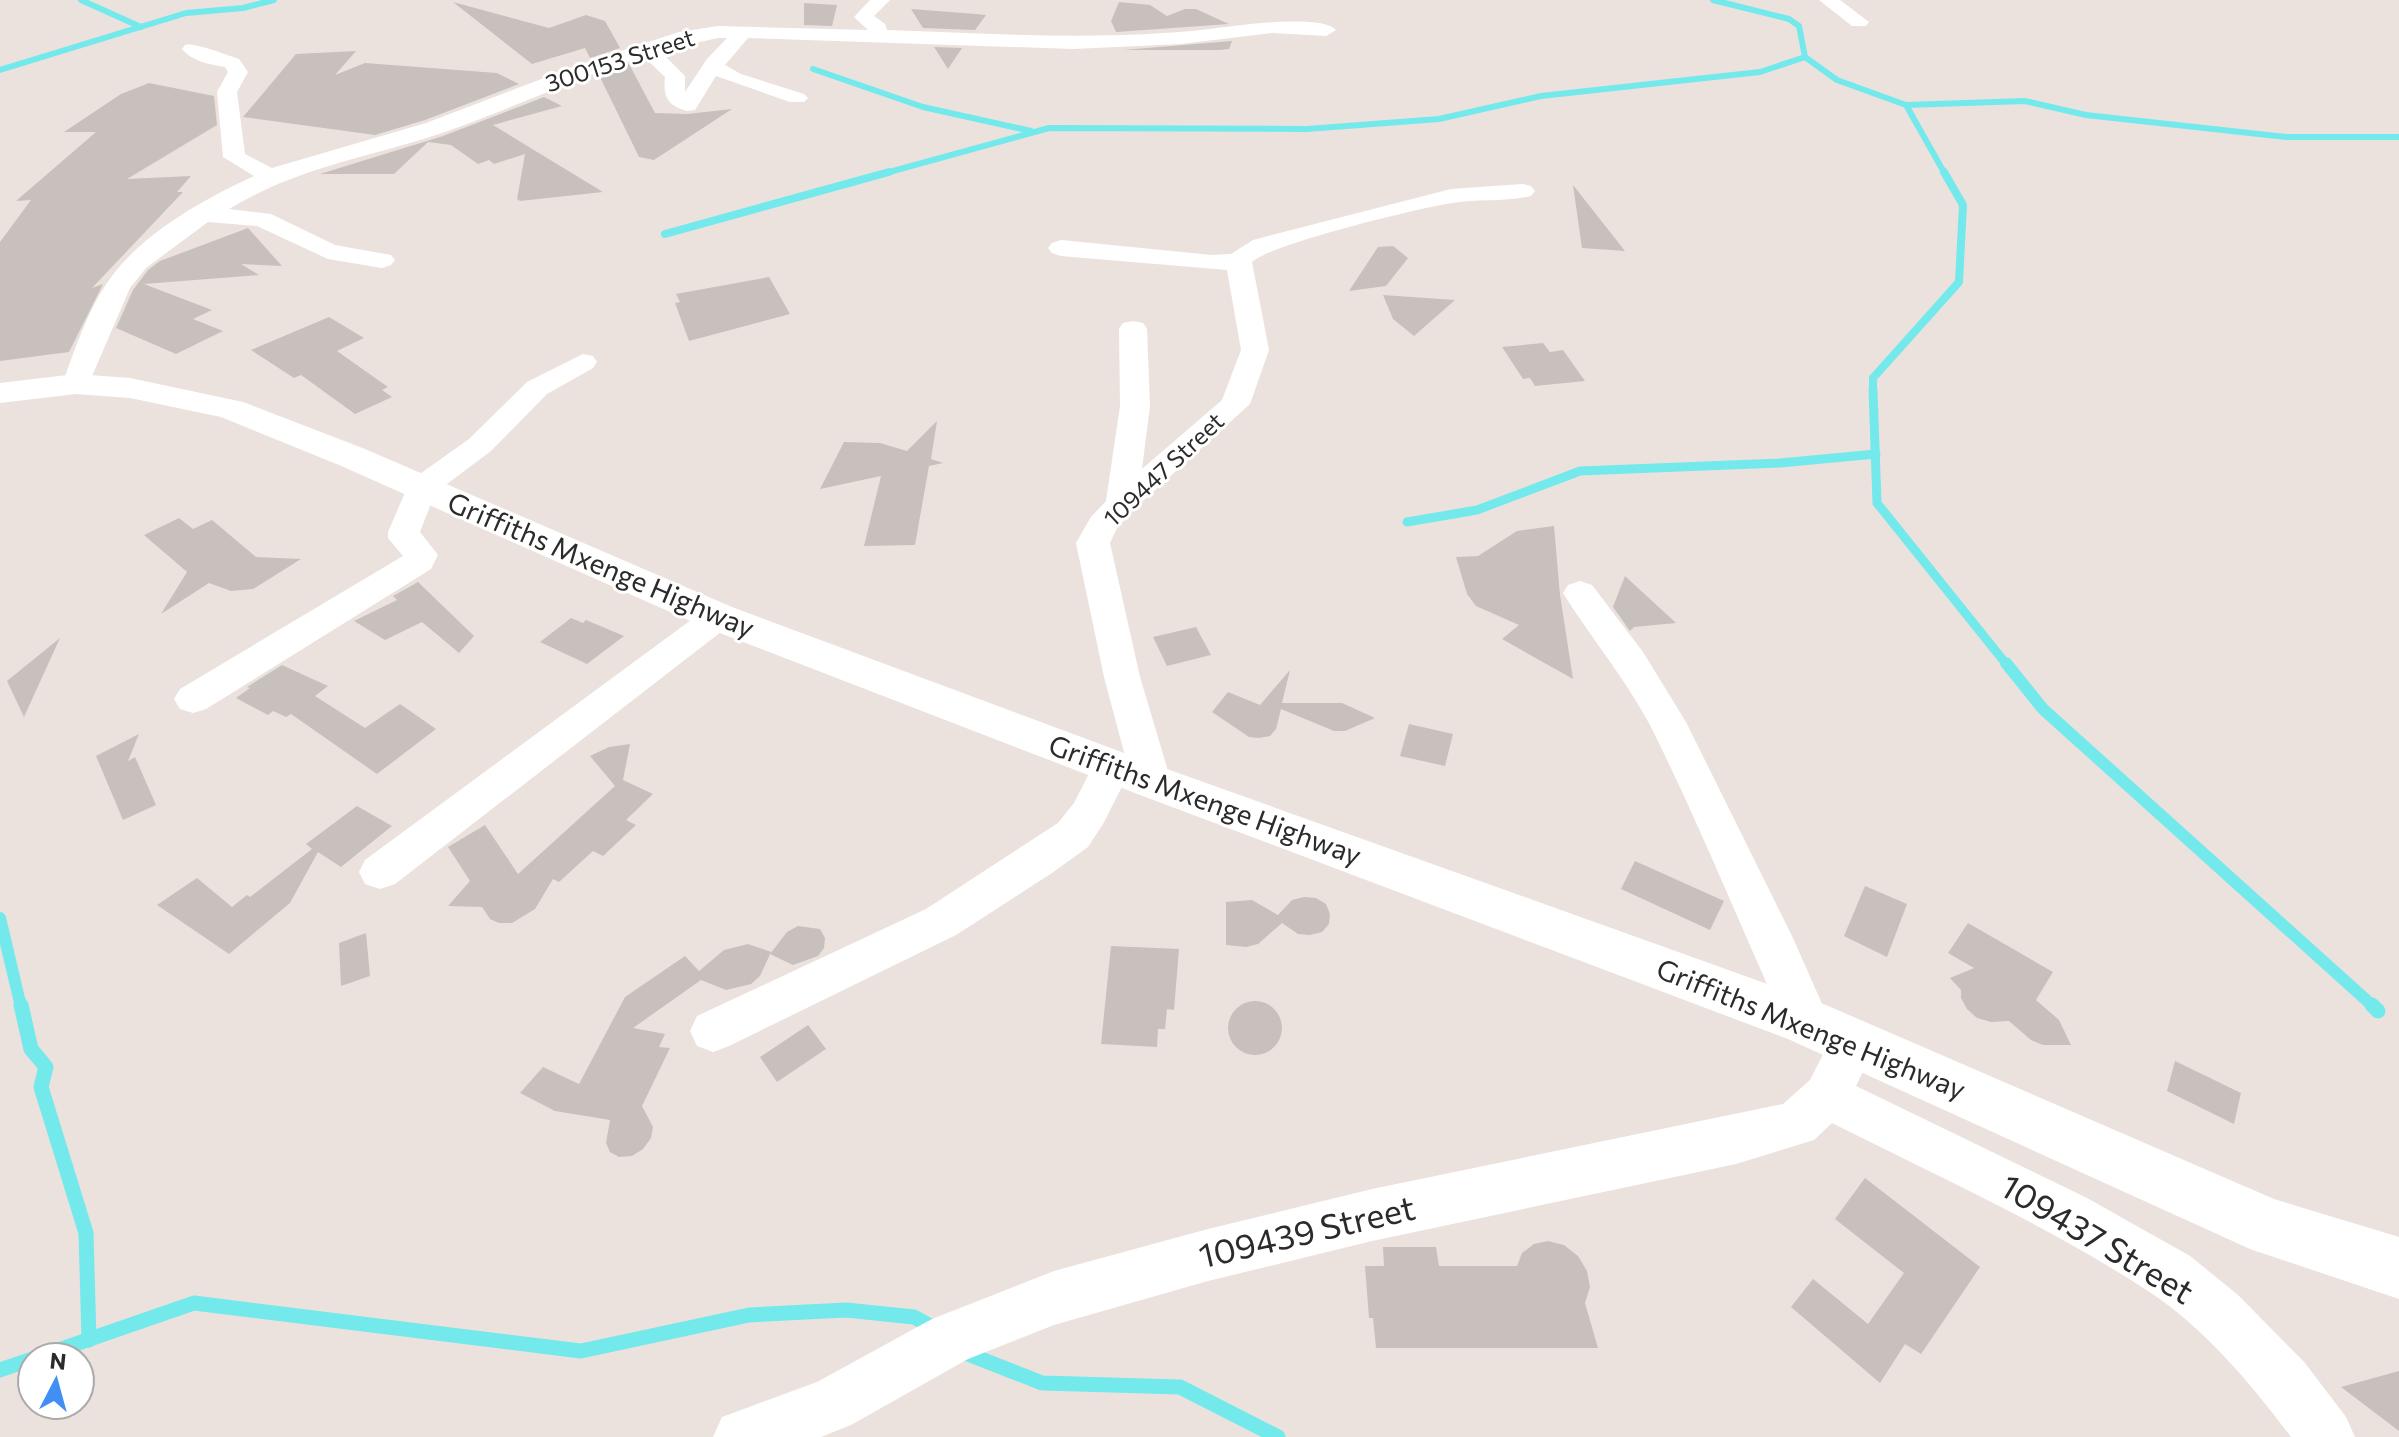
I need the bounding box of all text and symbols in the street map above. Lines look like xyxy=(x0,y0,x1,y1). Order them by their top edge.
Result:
street label: 300153 Street xyxy=(541,22,698,97)
street label: 109447 Street xyxy=(1097,406,1229,532)
street label: Griffiths Mxenge Highway xyxy=(443,484,760,644)
street label: Griffiths Mxenge Highway xyxy=(1044,727,1366,871)
street label: Griffiths Mxenge Highway xyxy=(1652,950,1971,1106)
street label: 109437 Street xyxy=(1994,1163,2202,1311)
street label: 109439 Street xyxy=(1194,1185,1419,1275)
north arrow xyxy=(16,1341,96,1421)
text: N xyxy=(49,1346,68,1375)

